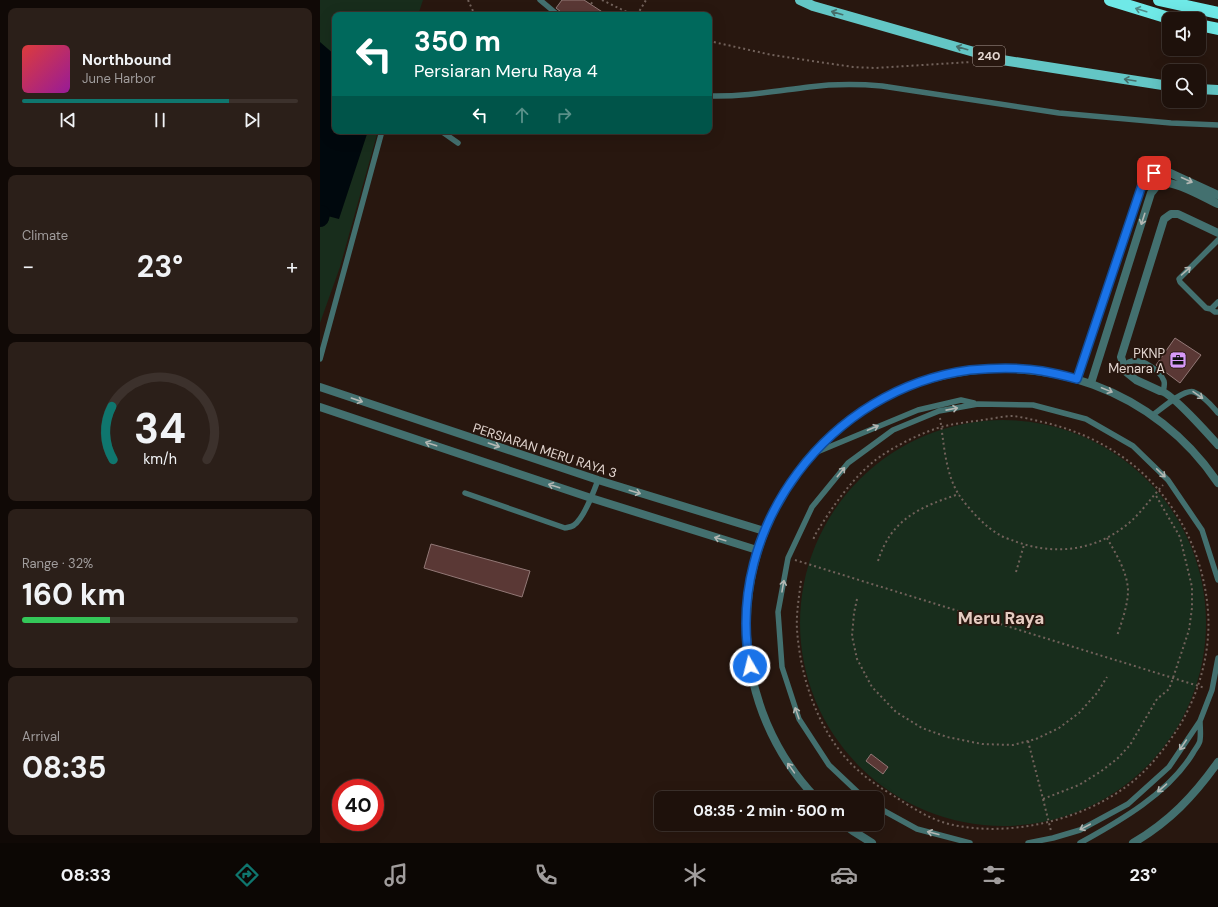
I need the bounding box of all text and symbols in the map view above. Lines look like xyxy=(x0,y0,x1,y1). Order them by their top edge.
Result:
one-way arrow xyxy=(1135,5,1147,13)
one-way arrow xyxy=(830,8,843,16)
map controls xyxy=(1162,12,1206,108)
button: sound xyxy=(1162,12,1206,56)
text: 350 m xyxy=(414,23,501,60)
icon: left xyxy=(348,28,400,80)
one-way arrow xyxy=(955,44,968,51)
road number: 240 xyxy=(973,46,1005,66)
text: Northbound xyxy=(82,50,171,70)
text: Persiaran Meru Raya 4 xyxy=(414,59,598,83)
button: search xyxy=(1162,64,1206,108)
text: June Harbor xyxy=(82,70,156,87)
one-way arrow xyxy=(1124,76,1137,84)
icon: left xyxy=(469,104,491,126)
icon: ahead xyxy=(511,104,533,126)
icon: right xyxy=(553,104,575,126)
icon: previous xyxy=(57,109,79,131)
icon: pause xyxy=(149,109,171,131)
icon: next xyxy=(241,109,263,131)
pin xyxy=(1137,156,1171,190)
icon: arrive xyxy=(1143,162,1165,184)
one-way arrow xyxy=(1180,177,1192,185)
one-way arrow xyxy=(1139,212,1146,225)
text: Climate xyxy=(22,227,68,244)
text: 23° xyxy=(137,247,183,286)
text: − xyxy=(22,252,34,281)
text: + xyxy=(286,252,298,281)
one-way arrow xyxy=(1181,266,1191,276)
place label: PKNP Menara A xyxy=(1108,345,1165,377)
office icon: PKNP Menara A xyxy=(1168,350,1188,370)
one-way arrow xyxy=(1101,387,1113,394)
one-way arrow xyxy=(1192,391,1203,399)
one-way arrow xyxy=(351,396,363,404)
text: 34 xyxy=(134,401,186,455)
one-way arrow xyxy=(945,405,958,413)
street label: PERSIARAN MERU RAYA 3 xyxy=(471,419,619,482)
one-way arrow xyxy=(867,424,879,432)
one-way arrow xyxy=(425,440,437,448)
one-way arrow xyxy=(487,442,499,450)
text: km/h xyxy=(143,449,177,467)
one-way arrow xyxy=(836,467,845,478)
one-way arrow xyxy=(1156,469,1166,478)
one-way arrow xyxy=(548,481,560,489)
one-way arrow xyxy=(629,489,642,496)
one-way arrow xyxy=(714,535,727,542)
text: Range · 32% xyxy=(22,555,93,572)
text: 160 km xyxy=(22,575,126,614)
one-way arrow xyxy=(779,580,787,593)
district label: Meru Raya xyxy=(958,607,1044,629)
position arrow xyxy=(729,645,771,687)
one-way arrow xyxy=(793,707,801,719)
text: Arrival xyxy=(22,728,60,745)
one-way arrow xyxy=(1179,740,1188,751)
text: 08:35 xyxy=(22,748,106,787)
one-way arrow xyxy=(787,762,795,773)
speed limit sign: 40 xyxy=(332,779,384,831)
one-way arrow xyxy=(1157,783,1167,793)
text: 08:35 · 2 min · 500 m xyxy=(693,801,845,821)
one-way arrow xyxy=(1079,824,1091,831)
one-way arrow xyxy=(926,829,939,837)
icon: directions xyxy=(233,861,261,889)
icon: music xyxy=(382,861,410,889)
icon: phone xyxy=(532,861,560,889)
icon: climate xyxy=(681,861,709,889)
icon: car xyxy=(830,861,858,889)
icon: filters xyxy=(980,861,1008,889)
text: 08:33 xyxy=(61,863,111,887)
text: 23° xyxy=(1129,863,1157,887)

